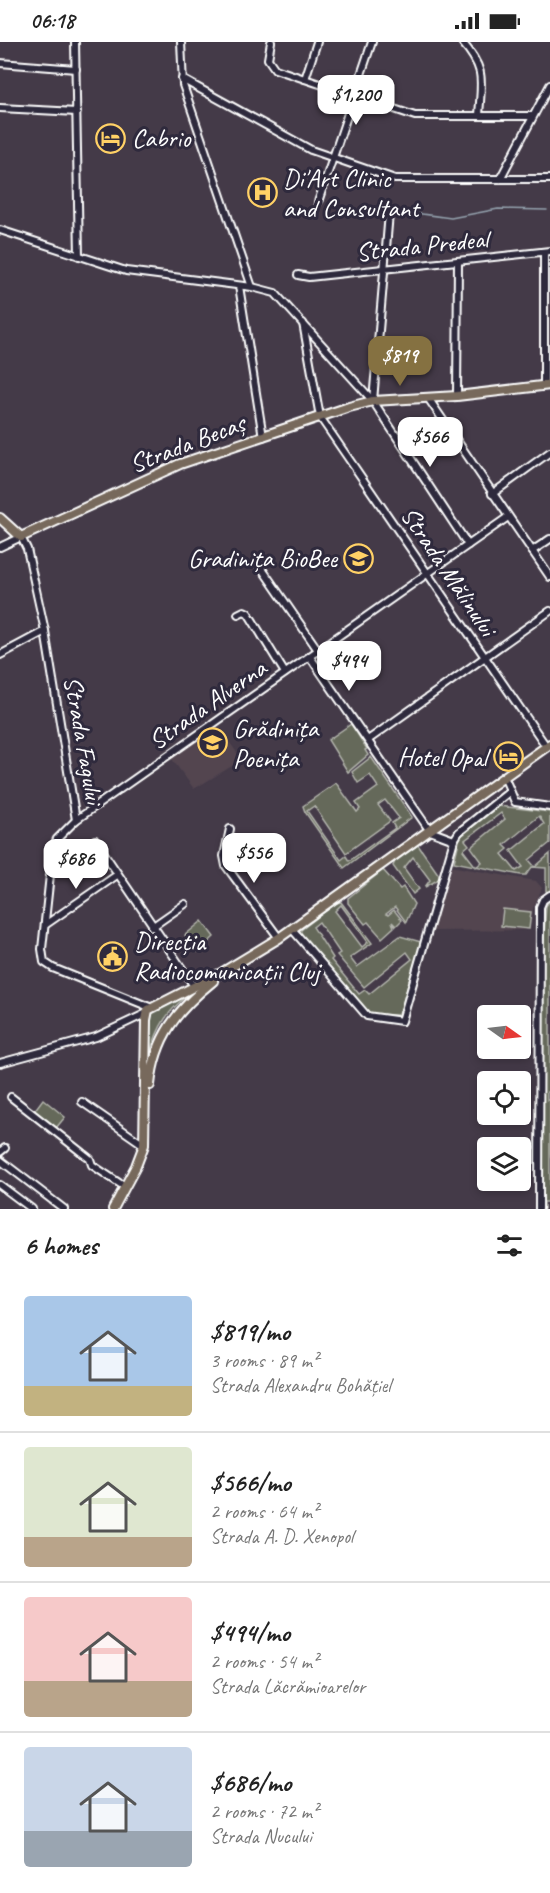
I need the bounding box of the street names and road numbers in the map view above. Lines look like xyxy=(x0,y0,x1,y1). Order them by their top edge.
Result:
street label: Strada Predeal xyxy=(354,222,494,269)
street label: Strada Becaș xyxy=(125,406,251,481)
street label: Strada Mălinului xyxy=(393,500,506,645)
street label: Strada Alverna xyxy=(142,651,274,757)
street label: Strada Fagului xyxy=(56,674,111,809)

